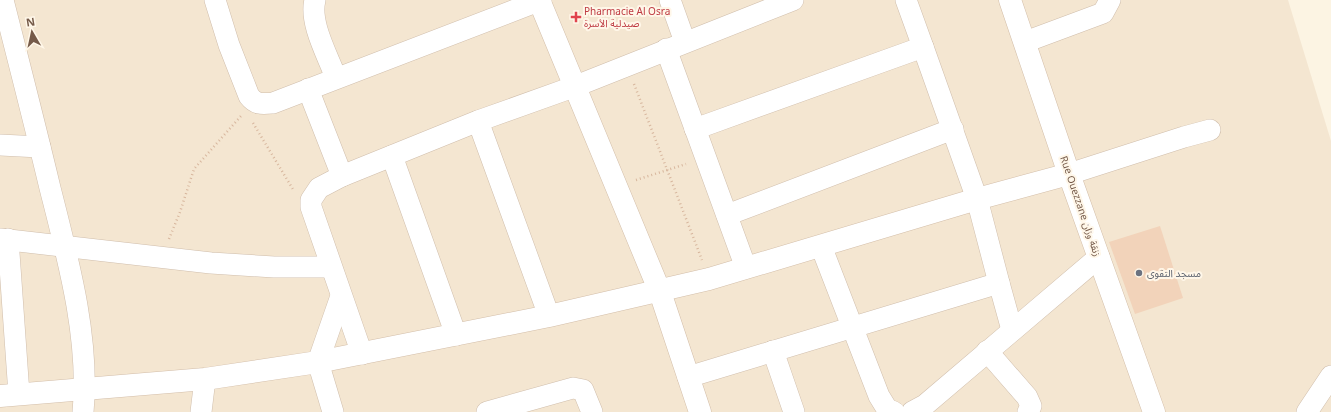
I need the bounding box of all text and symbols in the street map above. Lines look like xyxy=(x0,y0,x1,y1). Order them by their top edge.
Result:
place label: Pharmacie Al Osra صيدلية الأسرة xyxy=(584,4,670,30)
north arrow xyxy=(12,12,52,52)
marker: Pharmacie Al Osra صيدلية الأسرة xyxy=(571,12,581,22)
text: N xyxy=(25,14,36,30)
street label: Rue Ouezzane زنقة وزان xyxy=(1057,154,1105,258)
place label: مسجد التقوى xyxy=(1147,266,1201,280)
marker: مسجد التقوى xyxy=(1134,268,1144,278)

